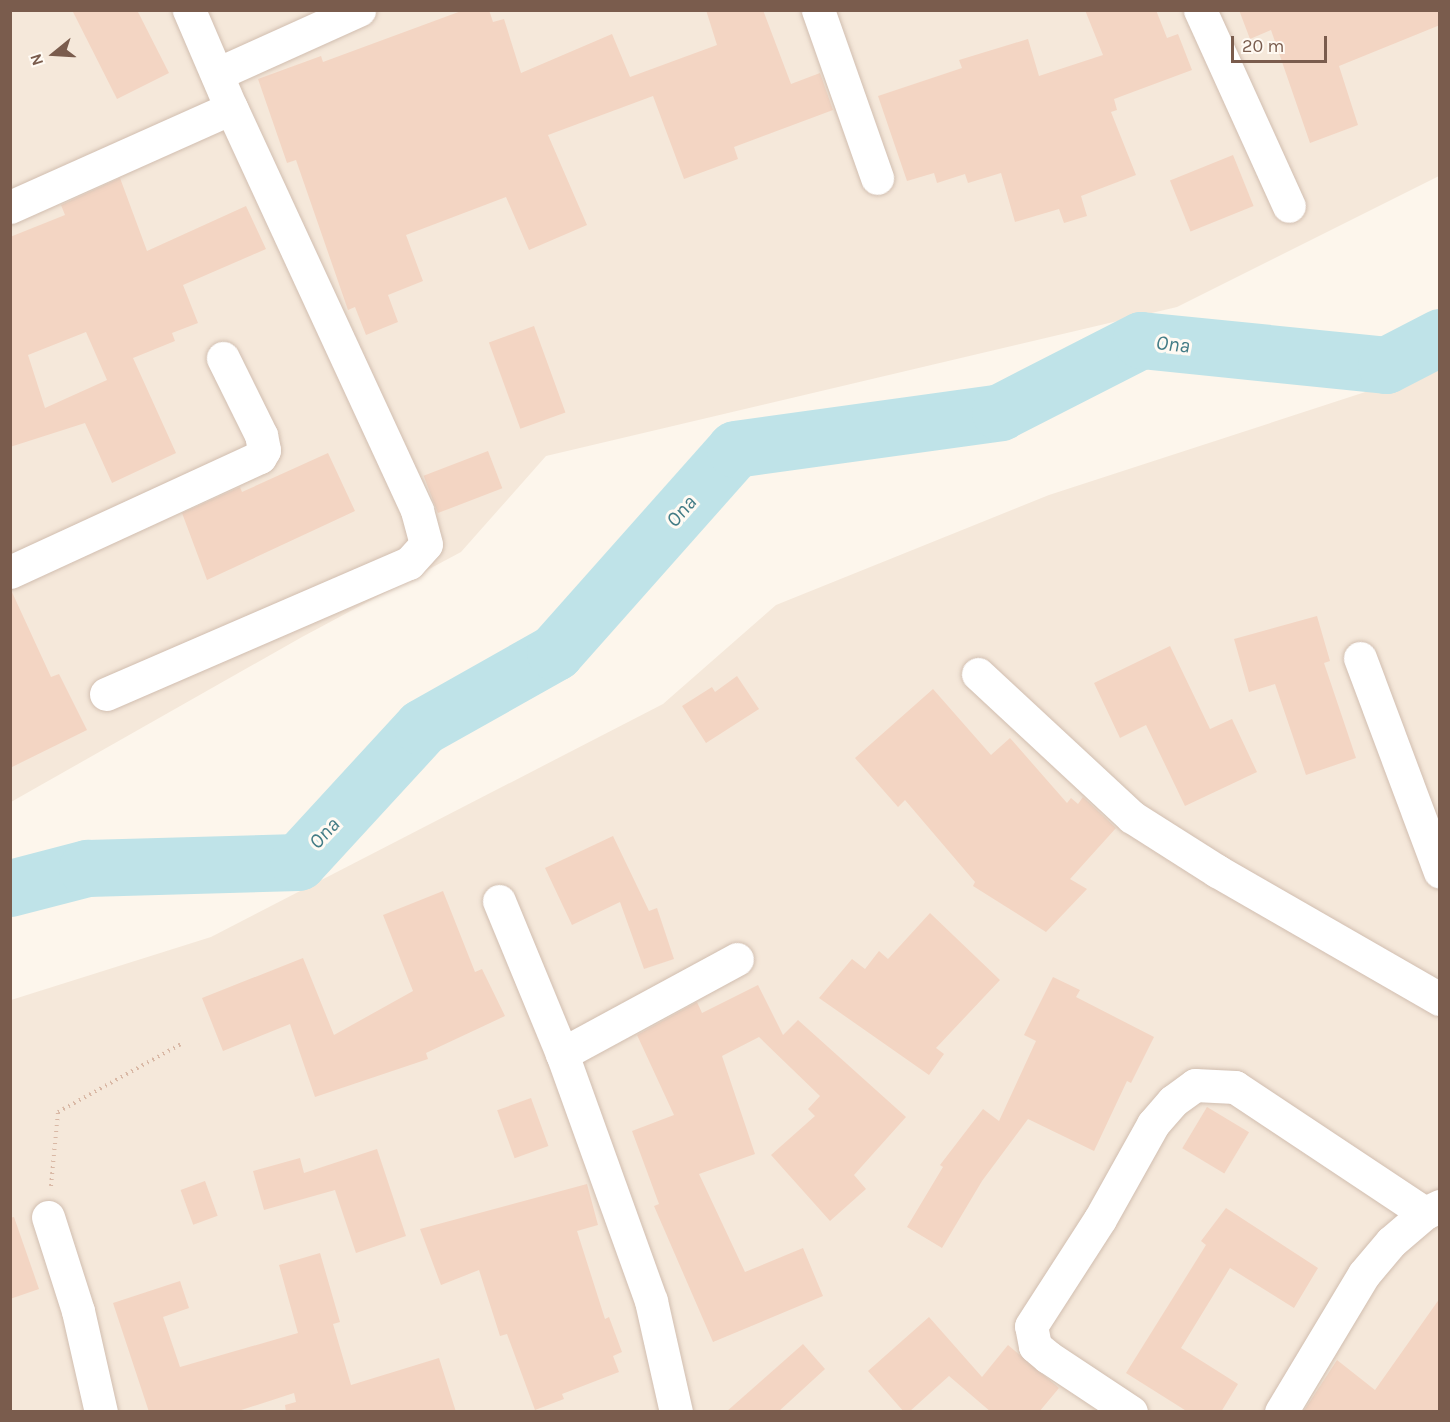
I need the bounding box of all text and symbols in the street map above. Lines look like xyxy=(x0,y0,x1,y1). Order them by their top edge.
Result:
north arrow xyxy=(24,24,84,84)
scale bar xyxy=(1234,24,1330,62)
text: 20 m xyxy=(1242,35,1284,57)
text: N xyxy=(26,51,47,68)
water label: Ona xyxy=(1155,330,1191,358)
water label: Ona xyxy=(660,490,702,532)
water label: Ona xyxy=(303,812,345,854)

